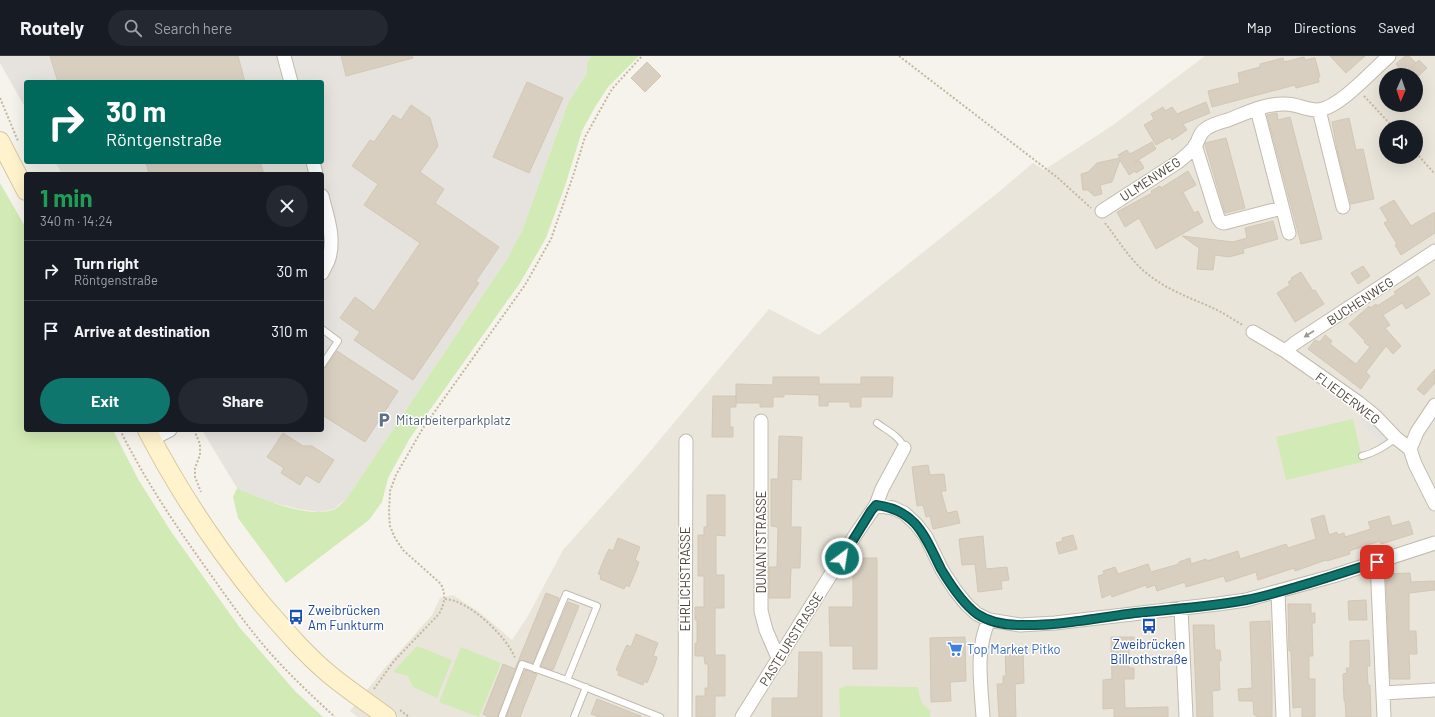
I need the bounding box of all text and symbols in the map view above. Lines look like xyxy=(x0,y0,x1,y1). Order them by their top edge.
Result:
search box xyxy=(108,10,388,46)
text: Routely xyxy=(20,16,84,39)
icon: search xyxy=(122,17,144,39)
text: Search here xyxy=(154,19,232,37)
text: Map xyxy=(1247,19,1272,36)
text: Directions xyxy=(1294,19,1356,36)
text: Saved xyxy=(1378,19,1415,36)
north arrow xyxy=(1379,68,1423,112)
map controls xyxy=(1379,68,1423,164)
text: 30 m xyxy=(106,94,166,128)
icon: right xyxy=(40,96,92,148)
button: sound xyxy=(1379,120,1423,164)
text: Röntgenstraße xyxy=(106,128,222,150)
street label: ULMENWEG xyxy=(1117,154,1183,204)
text: 1 min xyxy=(40,183,93,212)
button: close xyxy=(266,185,308,227)
text: 340 m · 14:24 xyxy=(40,213,113,229)
text: Turn right xyxy=(74,254,139,272)
icon: right xyxy=(40,260,62,282)
text: 30 m xyxy=(276,262,308,280)
text: Röntgenstraße xyxy=(74,272,158,288)
street label: BUCHENWEG xyxy=(1324,273,1396,329)
icon: arrive xyxy=(40,320,62,342)
text: Arrive at destination xyxy=(74,322,210,340)
text: 310 m xyxy=(271,322,308,340)
one-way arrow xyxy=(1304,330,1314,338)
street label: FLIEDERWEG xyxy=(1313,368,1384,428)
button: Exit xyxy=(40,378,170,424)
button: Share xyxy=(178,378,308,424)
parking icon: Mitarbeiterparkplatz xyxy=(375,411,393,429)
place label: Mitarbeiterparkplatz xyxy=(396,412,511,428)
street label: DUNANTSTRASSE xyxy=(753,490,769,593)
street label: EHRLICHSTRASSE xyxy=(677,526,693,632)
position arrow xyxy=(821,537,863,579)
pin xyxy=(1360,545,1394,579)
icon: arrive xyxy=(1366,551,1388,573)
street label: PASTEURSTRASSE xyxy=(756,589,826,689)
place label: Zweibrücken Am Funkturm xyxy=(308,602,384,633)
bus stop icon: Zweibrücken Am Funkturm xyxy=(287,608,305,626)
bus stop icon: Zweibrücken Billrothstraße xyxy=(1140,617,1158,635)
place label: Zweibrücken Billrothstraße xyxy=(1110,636,1188,667)
supermarket icon: Top Market Pitko xyxy=(946,640,964,658)
place label: Top Market Pitko xyxy=(967,641,1061,657)

